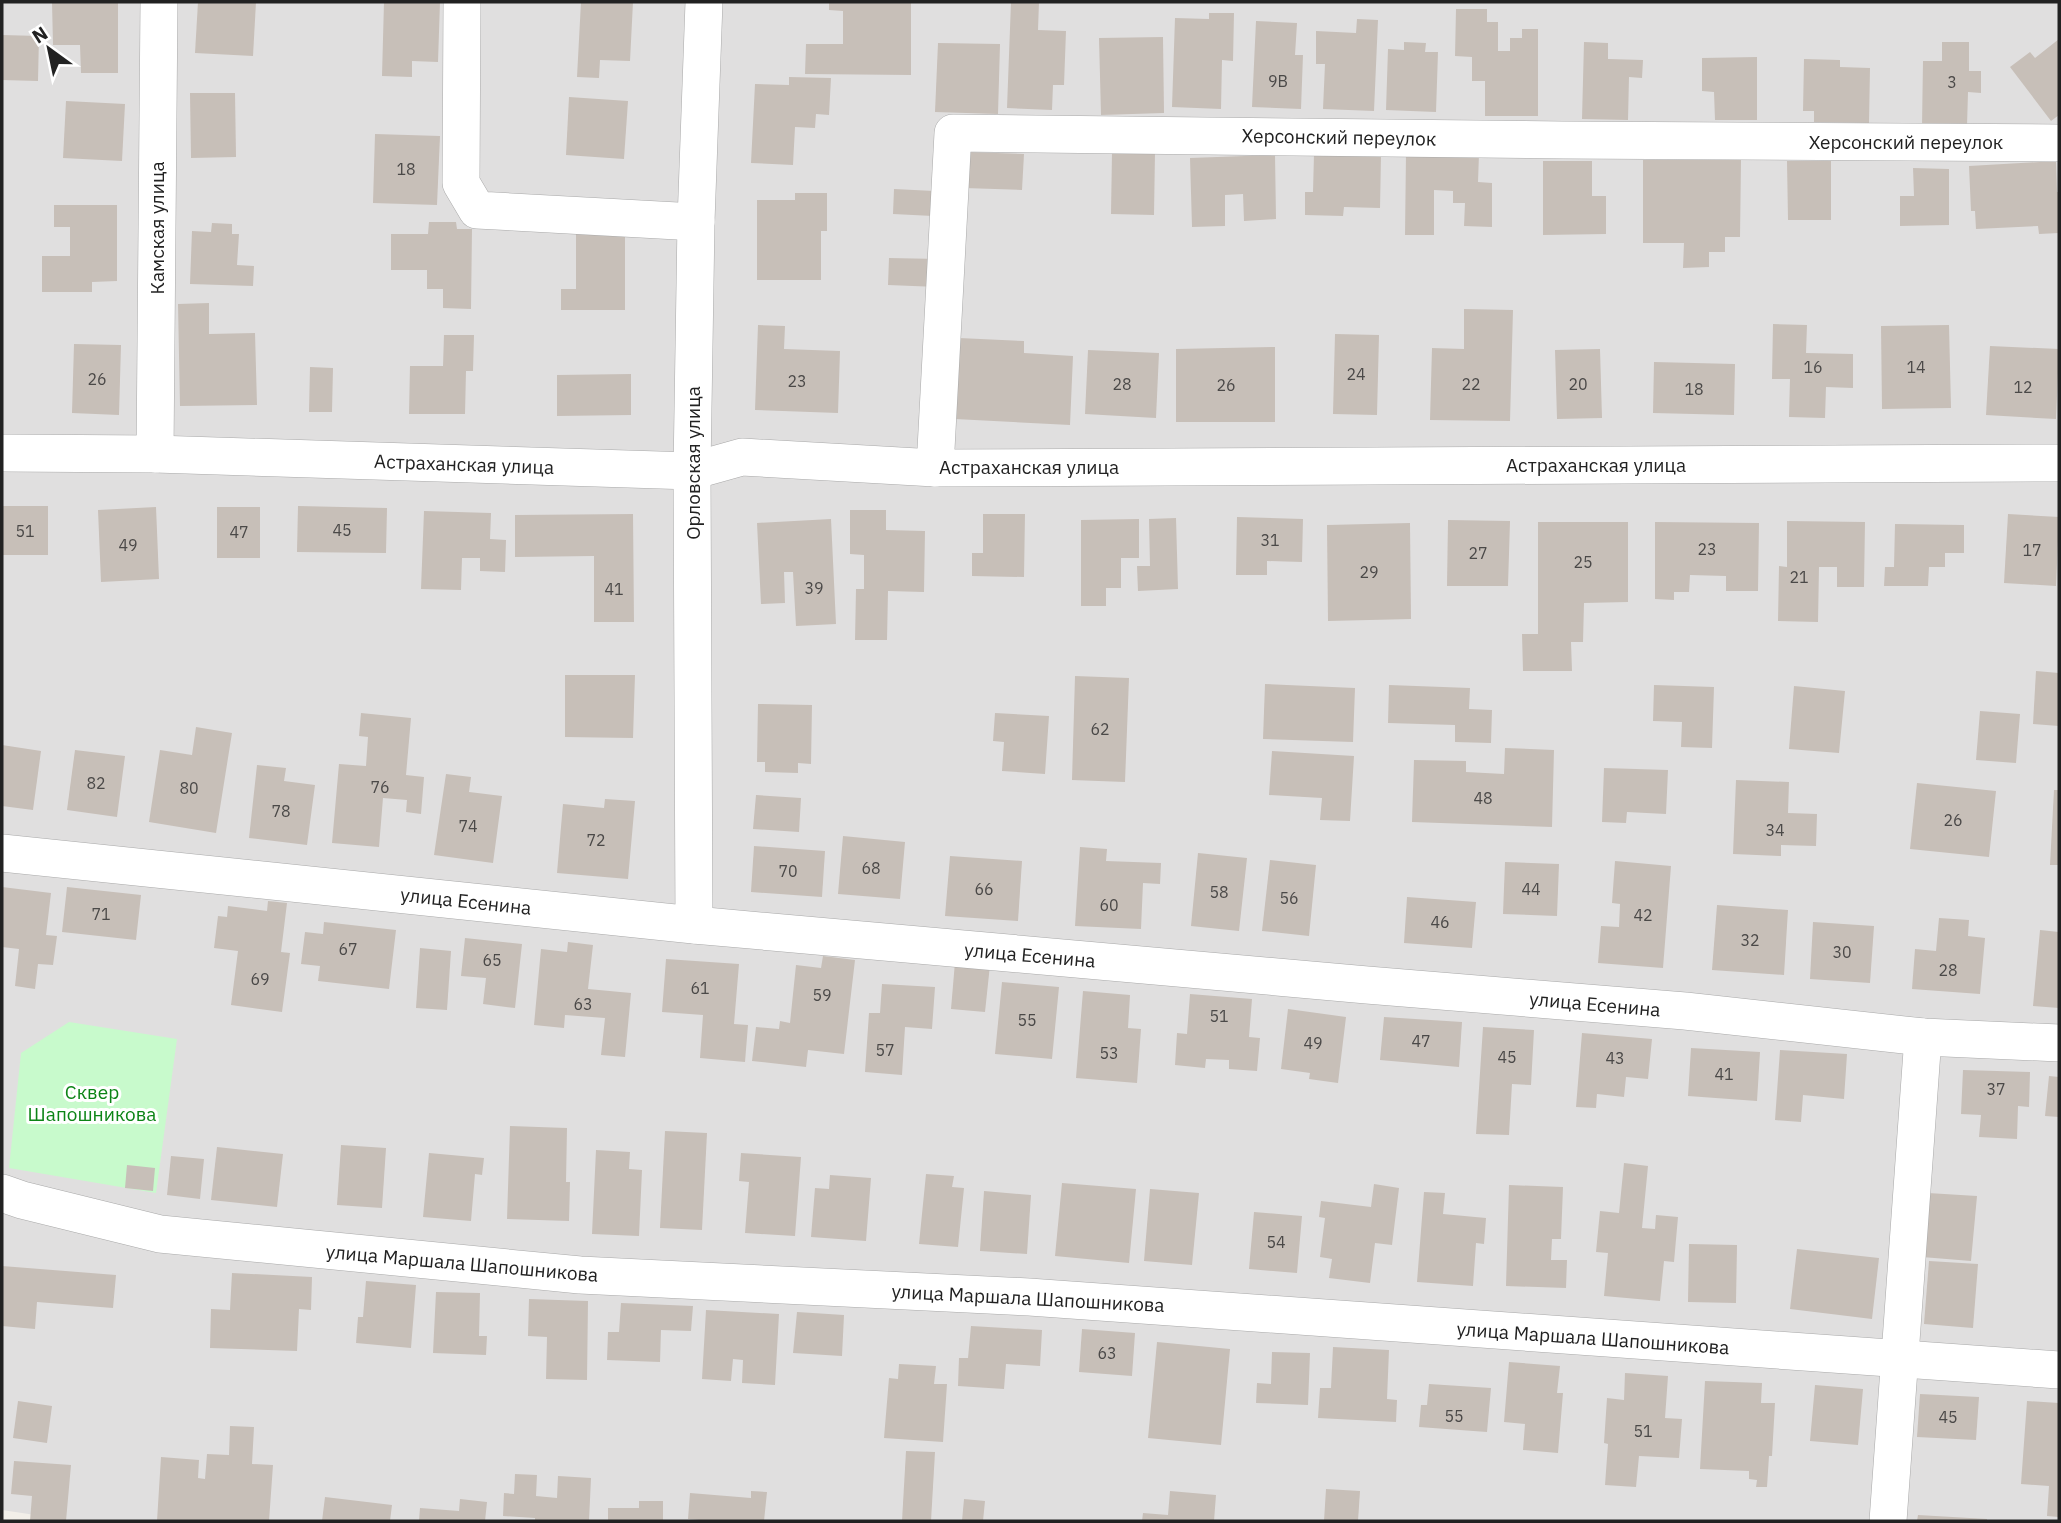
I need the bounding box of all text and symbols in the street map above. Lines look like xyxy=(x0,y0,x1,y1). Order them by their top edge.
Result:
north arrow xyxy=(14,14,84,84)
text: N xyxy=(27,21,52,49)
house number: 9В xyxy=(1268,71,1288,91)
house number: 3 xyxy=(1947,72,1957,92)
street label: Херсонский переулок xyxy=(1242,123,1436,151)
street label: Херсонский переулок xyxy=(1809,130,2003,154)
house number: 18 xyxy=(396,159,416,179)
street label: Камская улица xyxy=(145,161,169,295)
house number: 16 xyxy=(1803,357,1823,377)
house number: 14 xyxy=(1906,357,1926,377)
house number: 24 xyxy=(1346,364,1366,384)
house number: 26 xyxy=(87,369,107,389)
house number: 23 xyxy=(787,371,807,391)
house number: 28 xyxy=(1112,374,1132,394)
house number: 22 xyxy=(1461,374,1481,394)
house number: 20 xyxy=(1568,374,1588,394)
house number: 26 xyxy=(1216,375,1236,395)
house number: 12 xyxy=(2013,377,2033,397)
house number: 18 xyxy=(1684,379,1704,399)
street label: Орловская улица xyxy=(681,386,705,540)
street label: Астраханская улица xyxy=(374,449,554,479)
street label: Астраханская улица xyxy=(1506,453,1686,477)
street label: Астраханская улица xyxy=(939,455,1119,479)
house number: 45 xyxy=(332,520,352,540)
house number: 51 xyxy=(15,521,35,541)
house number: 47 xyxy=(229,522,249,542)
house number: 31 xyxy=(1260,530,1280,550)
house number: 49 xyxy=(118,535,138,555)
house number: 23 xyxy=(1697,539,1717,559)
house number: 17 xyxy=(2022,540,2042,560)
house number: 27 xyxy=(1468,543,1488,563)
house number: 25 xyxy=(1573,552,1593,572)
house number: 29 xyxy=(1359,562,1379,582)
house number: 21 xyxy=(1789,567,1809,587)
house number: 39 xyxy=(804,578,824,598)
house number: 41 xyxy=(604,579,624,599)
house number: 62 xyxy=(1090,719,1110,739)
house number: 82 xyxy=(86,773,106,793)
house number: 76 xyxy=(370,777,390,797)
house number: 80 xyxy=(179,778,199,798)
house number: 48 xyxy=(1473,788,1493,808)
house number: 78 xyxy=(271,801,291,821)
house number: 26 xyxy=(1943,810,1963,830)
house number: 74 xyxy=(458,816,478,836)
house number: 34 xyxy=(1765,820,1785,840)
house number: 72 xyxy=(586,830,606,850)
house number: 68 xyxy=(861,858,881,878)
house number: 70 xyxy=(778,861,798,881)
house number: 66 xyxy=(974,879,994,899)
house number: 44 xyxy=(1521,879,1541,899)
street label: улица Есенина xyxy=(399,882,533,920)
house number: 58 xyxy=(1209,882,1229,902)
house number: 56 xyxy=(1279,888,1299,908)
house number: 60 xyxy=(1099,895,1119,915)
house number: 71 xyxy=(91,904,111,924)
house number: 42 xyxy=(1633,905,1653,925)
house number: 46 xyxy=(1430,912,1450,932)
house number: 32 xyxy=(1740,930,1760,950)
street label: улица Есенина xyxy=(963,937,1097,973)
house number: 67 xyxy=(338,939,358,959)
house number: 30 xyxy=(1832,942,1852,962)
house number: 65 xyxy=(482,950,502,970)
house number: 28 xyxy=(1938,960,1958,980)
house number: 69 xyxy=(250,969,270,989)
house number: 61 xyxy=(690,978,710,998)
house number: 59 xyxy=(812,985,832,1005)
street label: улица Есенина xyxy=(1528,986,1662,1022)
house number: 63 xyxy=(573,994,593,1014)
house number: 51 xyxy=(1209,1006,1229,1026)
house number: 55 xyxy=(1017,1010,1037,1030)
house number: 47 xyxy=(1411,1031,1431,1051)
house number: 49 xyxy=(1303,1033,1323,1053)
house number: 57 xyxy=(875,1040,895,1060)
house number: 53 xyxy=(1099,1043,1119,1063)
house number: 45 xyxy=(1497,1047,1517,1067)
house number: 43 xyxy=(1605,1048,1625,1068)
house number: 41 xyxy=(1714,1064,1734,1084)
house number: 37 xyxy=(1986,1079,2006,1099)
park label: Сквер Шапошникова xyxy=(28,1080,156,1126)
house number: 54 xyxy=(1266,1232,1286,1252)
street label: улица Маршала Шапошникова xyxy=(325,1239,599,1287)
street label: улица Маршала Шапошникова xyxy=(891,1279,1165,1317)
street label: улица Маршала Шапошникова xyxy=(1456,1316,1730,1360)
house number: 63 xyxy=(1097,1343,1117,1363)
house number: 55 xyxy=(1444,1406,1464,1426)
house number: 45 xyxy=(1938,1407,1958,1427)
house number: 51 xyxy=(1633,1421,1653,1441)

